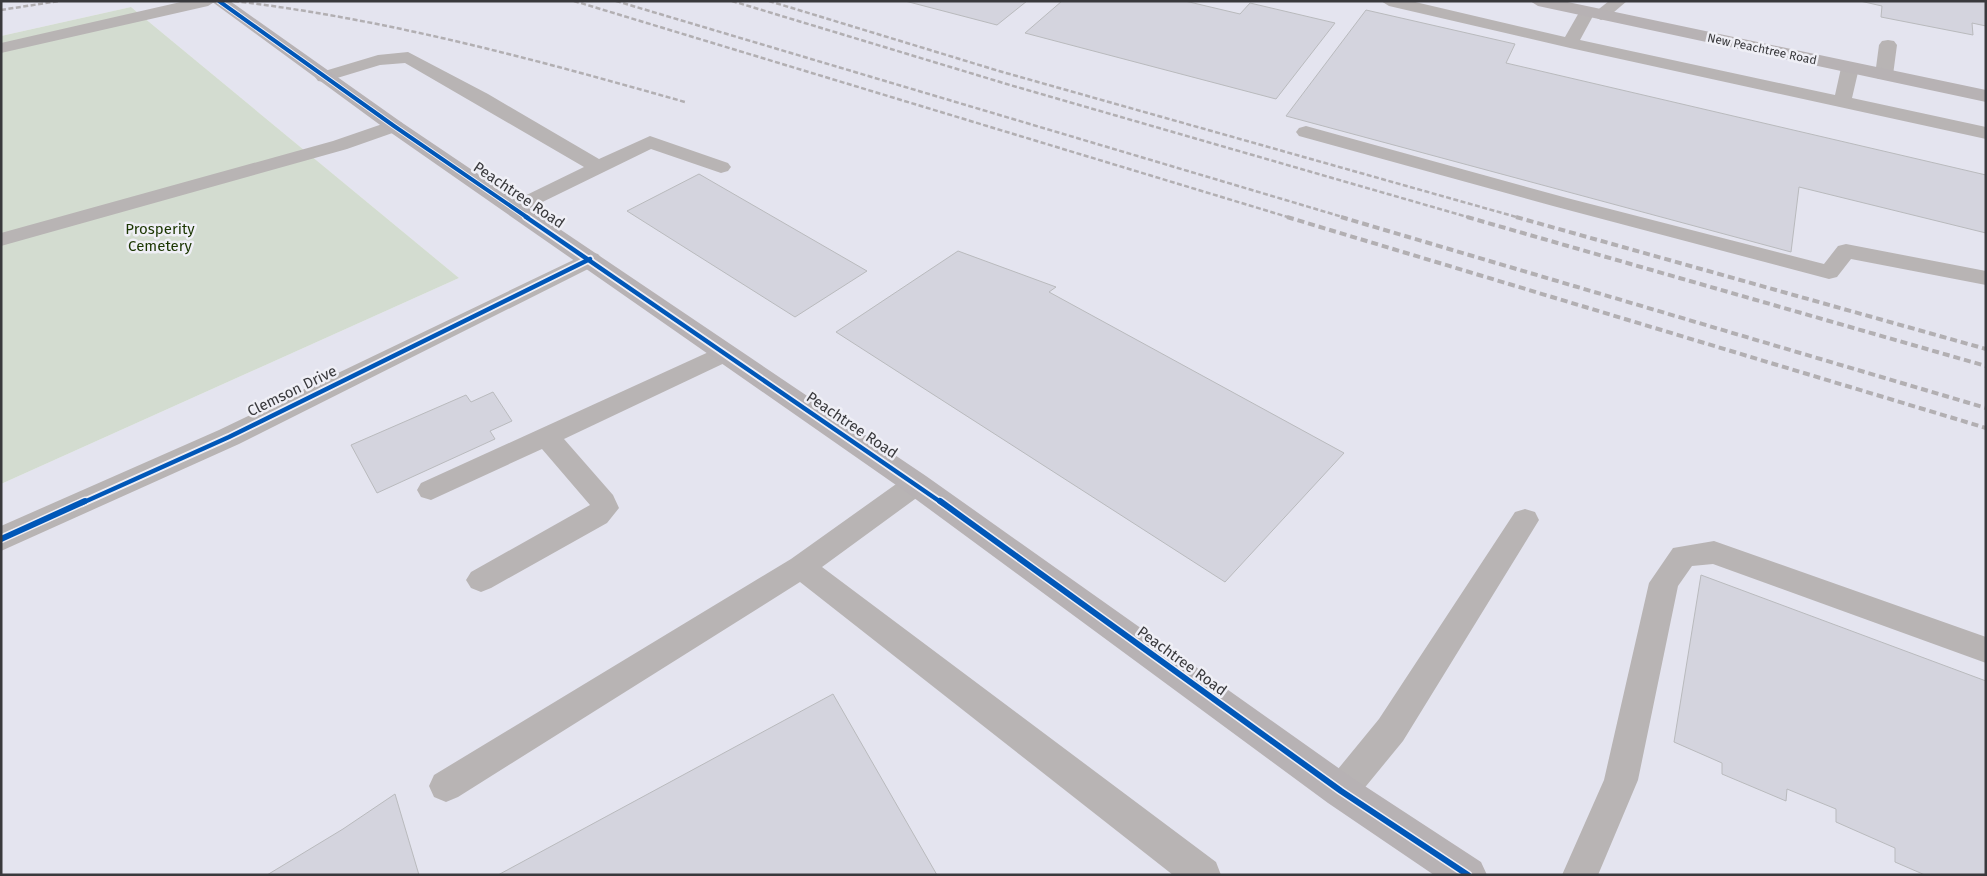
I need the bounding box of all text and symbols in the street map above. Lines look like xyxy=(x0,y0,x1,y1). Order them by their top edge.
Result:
street label: New Peachtree Road xyxy=(1706,31,1818,67)
street label: Peachtree Road xyxy=(470,158,568,232)
park label: Prosperity Cemetery xyxy=(125,220,195,255)
street label: Clemson Drive xyxy=(244,362,340,420)
street label: Peachtree Road xyxy=(803,388,901,462)
street label: Peachtree Road xyxy=(1134,623,1230,699)

